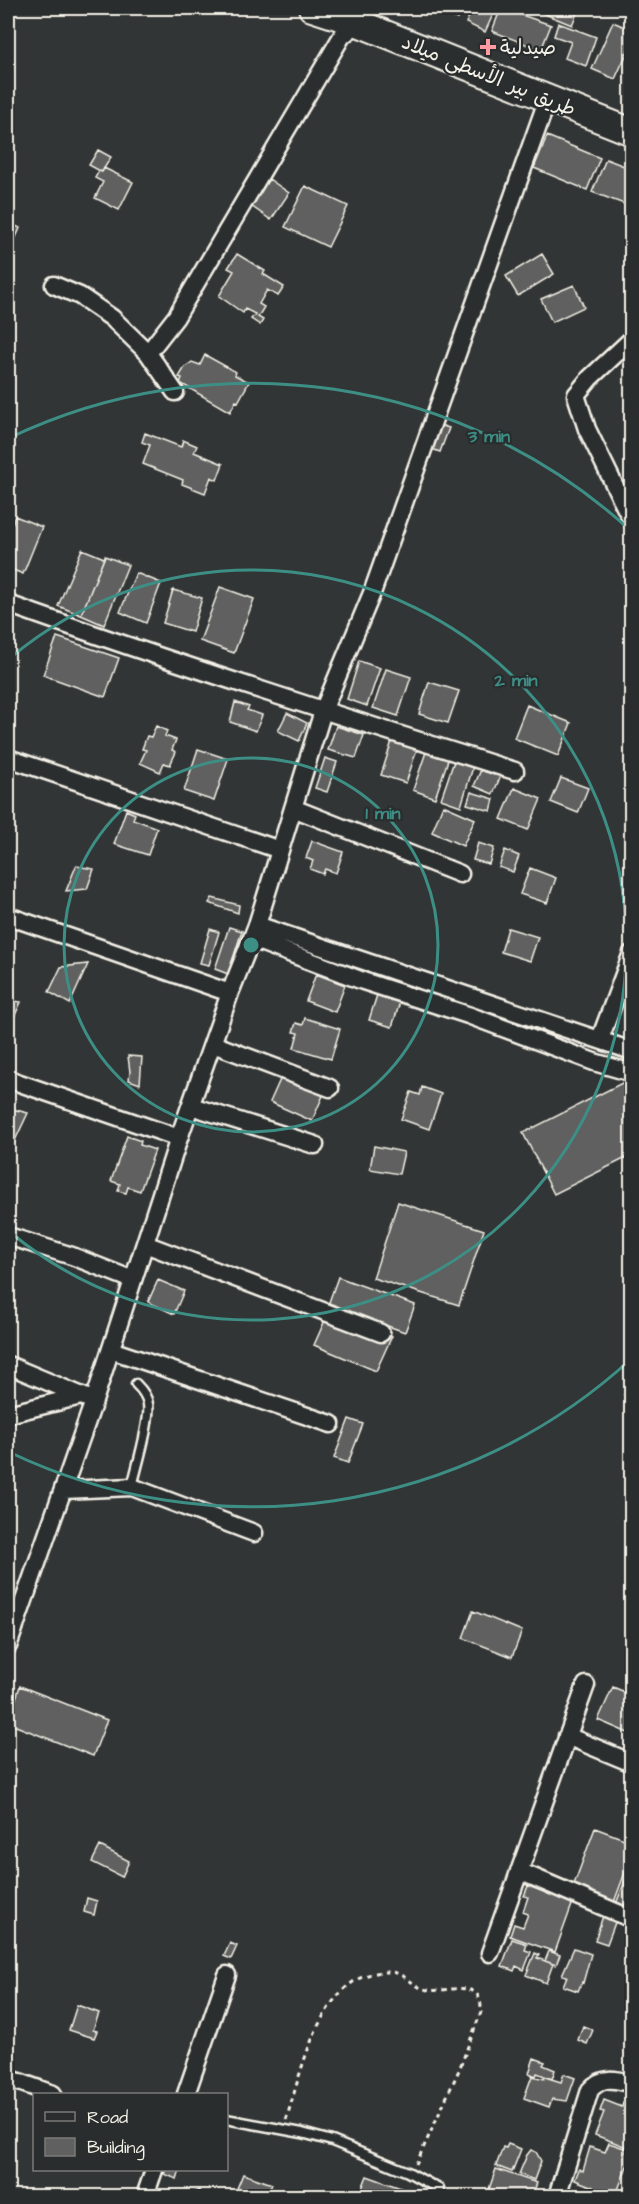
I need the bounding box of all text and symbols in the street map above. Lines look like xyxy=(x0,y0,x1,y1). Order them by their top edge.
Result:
street label: طريق بير الأسطى ميلاد xyxy=(397,28,580,124)
place label: صيدلية xyxy=(500,34,556,62)
marker: صيدلية xyxy=(481,40,495,54)
text: 3 min xyxy=(467,424,510,449)
text: 2 min xyxy=(493,668,538,693)
text: 1 min xyxy=(365,801,401,826)
centre of rings xyxy=(241,935,261,955)
legend xyxy=(33,2093,228,2171)
text: Road xyxy=(87,2105,128,2130)
text: Building xyxy=(87,2135,145,2161)

